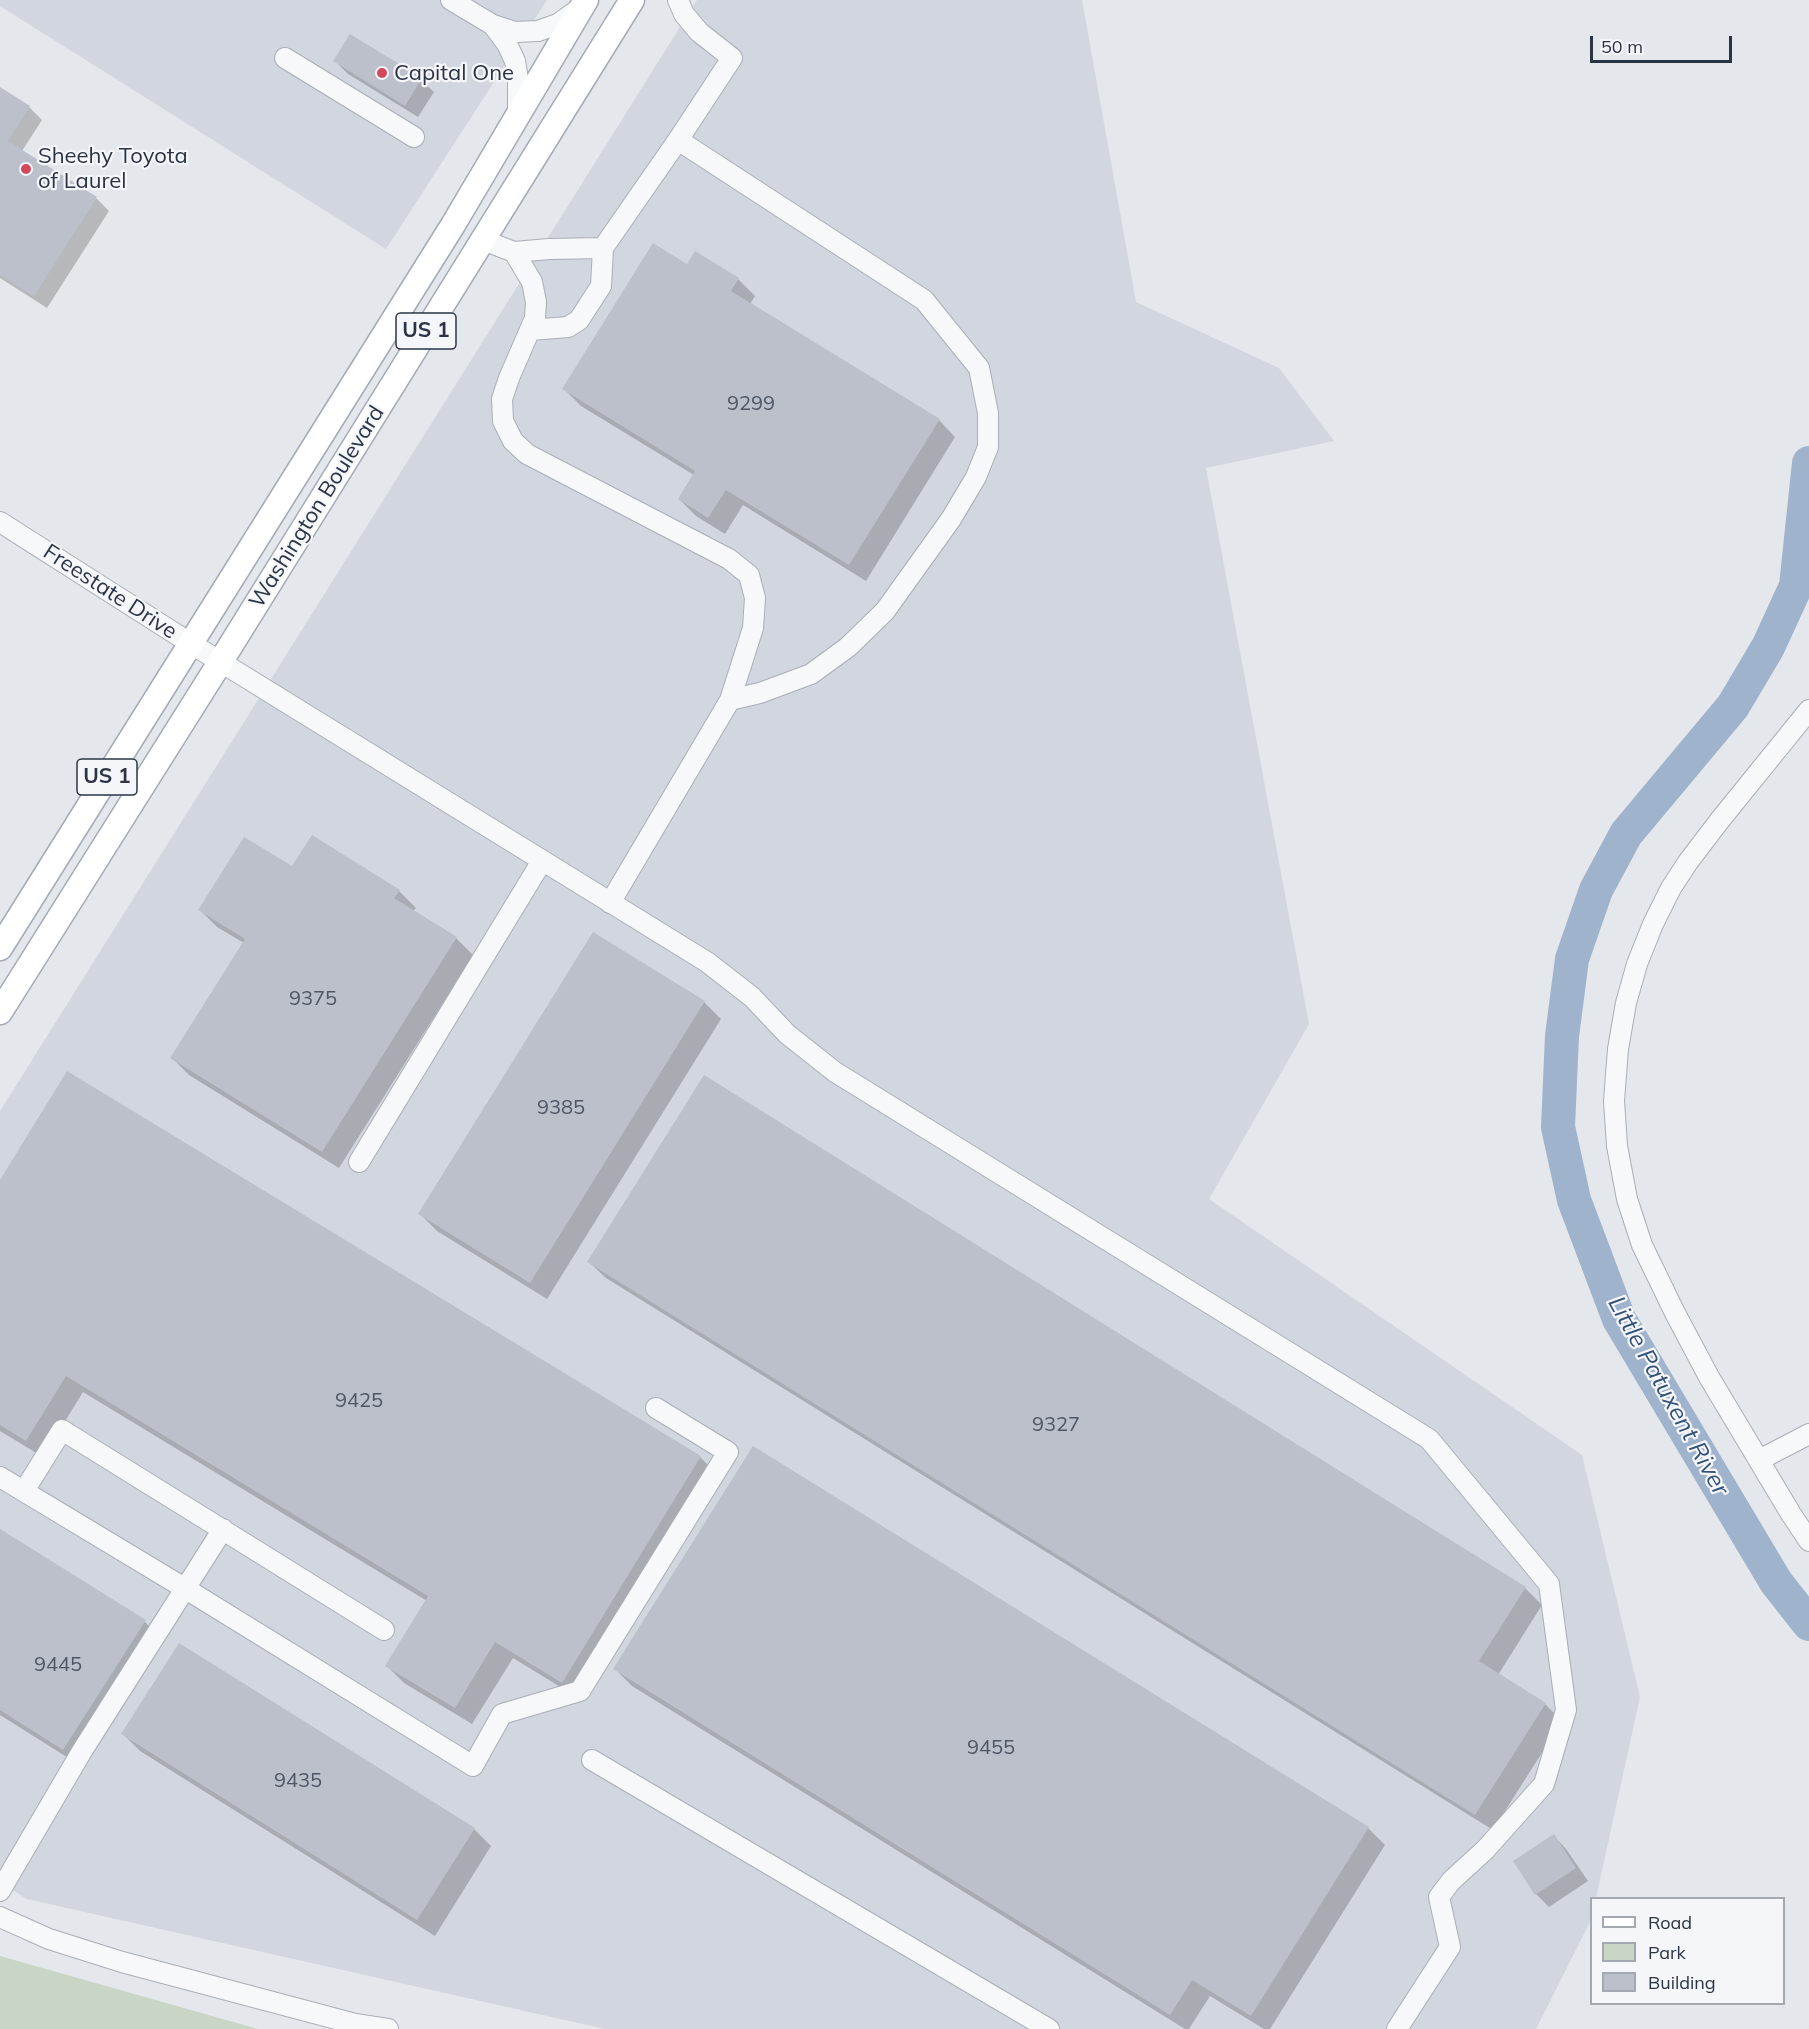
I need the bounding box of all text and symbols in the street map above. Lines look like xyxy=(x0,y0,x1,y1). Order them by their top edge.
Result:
scale bar xyxy=(1593,24,1736,62)
text: 50 m xyxy=(1601,35,1643,58)
place label: Capital One xyxy=(394,60,514,86)
marker: Capital One xyxy=(375,66,389,80)
place label: Sheehy Toyota of Laurel xyxy=(38,143,188,194)
marker: Sheehy Toyota of Laurel xyxy=(19,162,33,176)
road number: US 1 xyxy=(396,313,456,349)
house number: 9299 xyxy=(727,392,775,416)
street label: Washington Boulevard xyxy=(244,401,390,613)
street label: Freestate Drive xyxy=(38,539,182,645)
road number: US 1 xyxy=(77,759,137,795)
house number: 9375 xyxy=(289,987,337,1011)
house number: 9385 xyxy=(537,1096,585,1120)
water label: Little Patuxent River xyxy=(1601,1291,1735,1501)
house number: 9425 xyxy=(335,1389,383,1413)
house number: 9327 xyxy=(1032,1413,1080,1437)
house number: 9445 xyxy=(34,1653,82,1677)
house number: 9455 xyxy=(967,1736,1015,1760)
house number: 9435 xyxy=(274,1769,322,1793)
legend xyxy=(1590,1897,1785,2005)
text: Road xyxy=(1648,1911,1692,1934)
text: Park xyxy=(1648,1941,1686,1964)
text: Building xyxy=(1648,1971,1716,1994)

